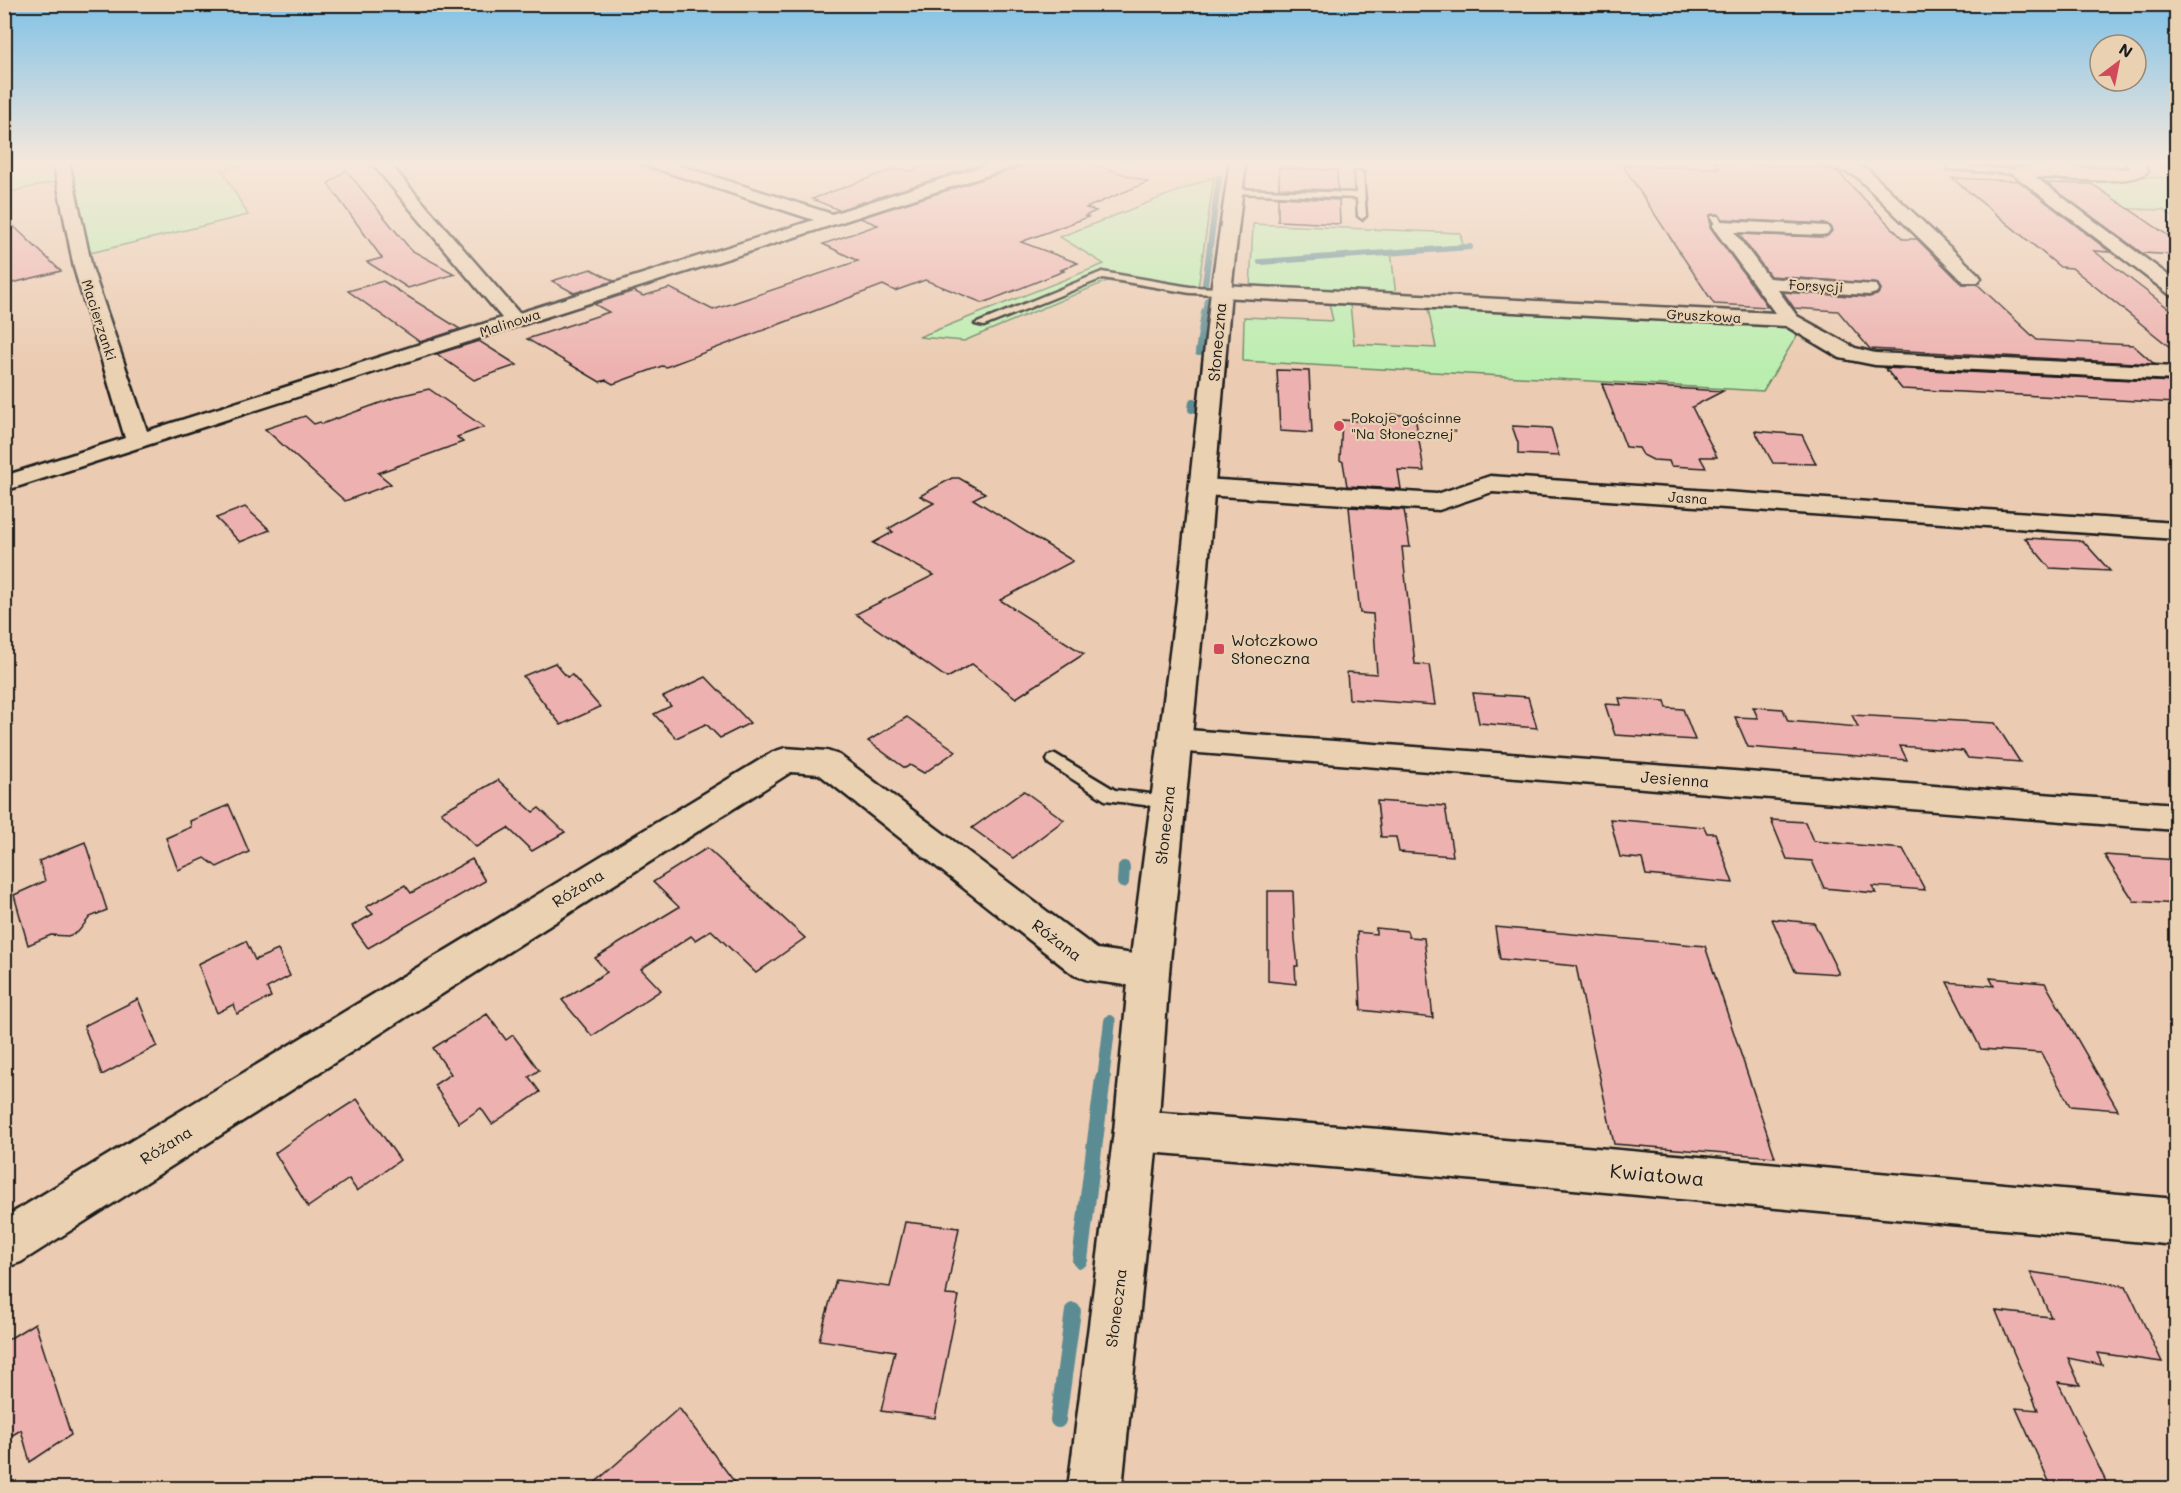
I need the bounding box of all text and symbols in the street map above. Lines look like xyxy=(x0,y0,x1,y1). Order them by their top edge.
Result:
north arrow xyxy=(2088,33,2148,93)
text: N xyxy=(2115,38,2137,62)
street label: Forsycji xyxy=(1788,275,1844,296)
street label: Macierzanki xyxy=(77,277,122,363)
street label: Słoneczna xyxy=(1203,301,1230,382)
street label: Malinowa xyxy=(477,304,543,341)
street label: Gruszkowa xyxy=(1666,304,1742,327)
place label: Pokoje gościnne "Na Słonecznej" xyxy=(1351,408,1461,443)
marker: Pokoje gościnne "Na Słonecznej" xyxy=(1332,419,1346,433)
street label: Jasna xyxy=(1668,487,1709,508)
place label: Wołczkowo Słoneczna xyxy=(1231,629,1318,668)
marker: Wołczkowo Słoneczna xyxy=(1212,642,1226,656)
street label: Jesienna xyxy=(1640,766,1710,791)
street label: Słoneczna xyxy=(1150,784,1179,866)
street label: Różana xyxy=(548,863,608,912)
street label: Różana xyxy=(1028,914,1087,965)
street label: Różana xyxy=(136,1120,196,1169)
street label: Kwiatowa xyxy=(1609,1157,1705,1191)
street label: Słoneczna xyxy=(1100,1267,1131,1349)

